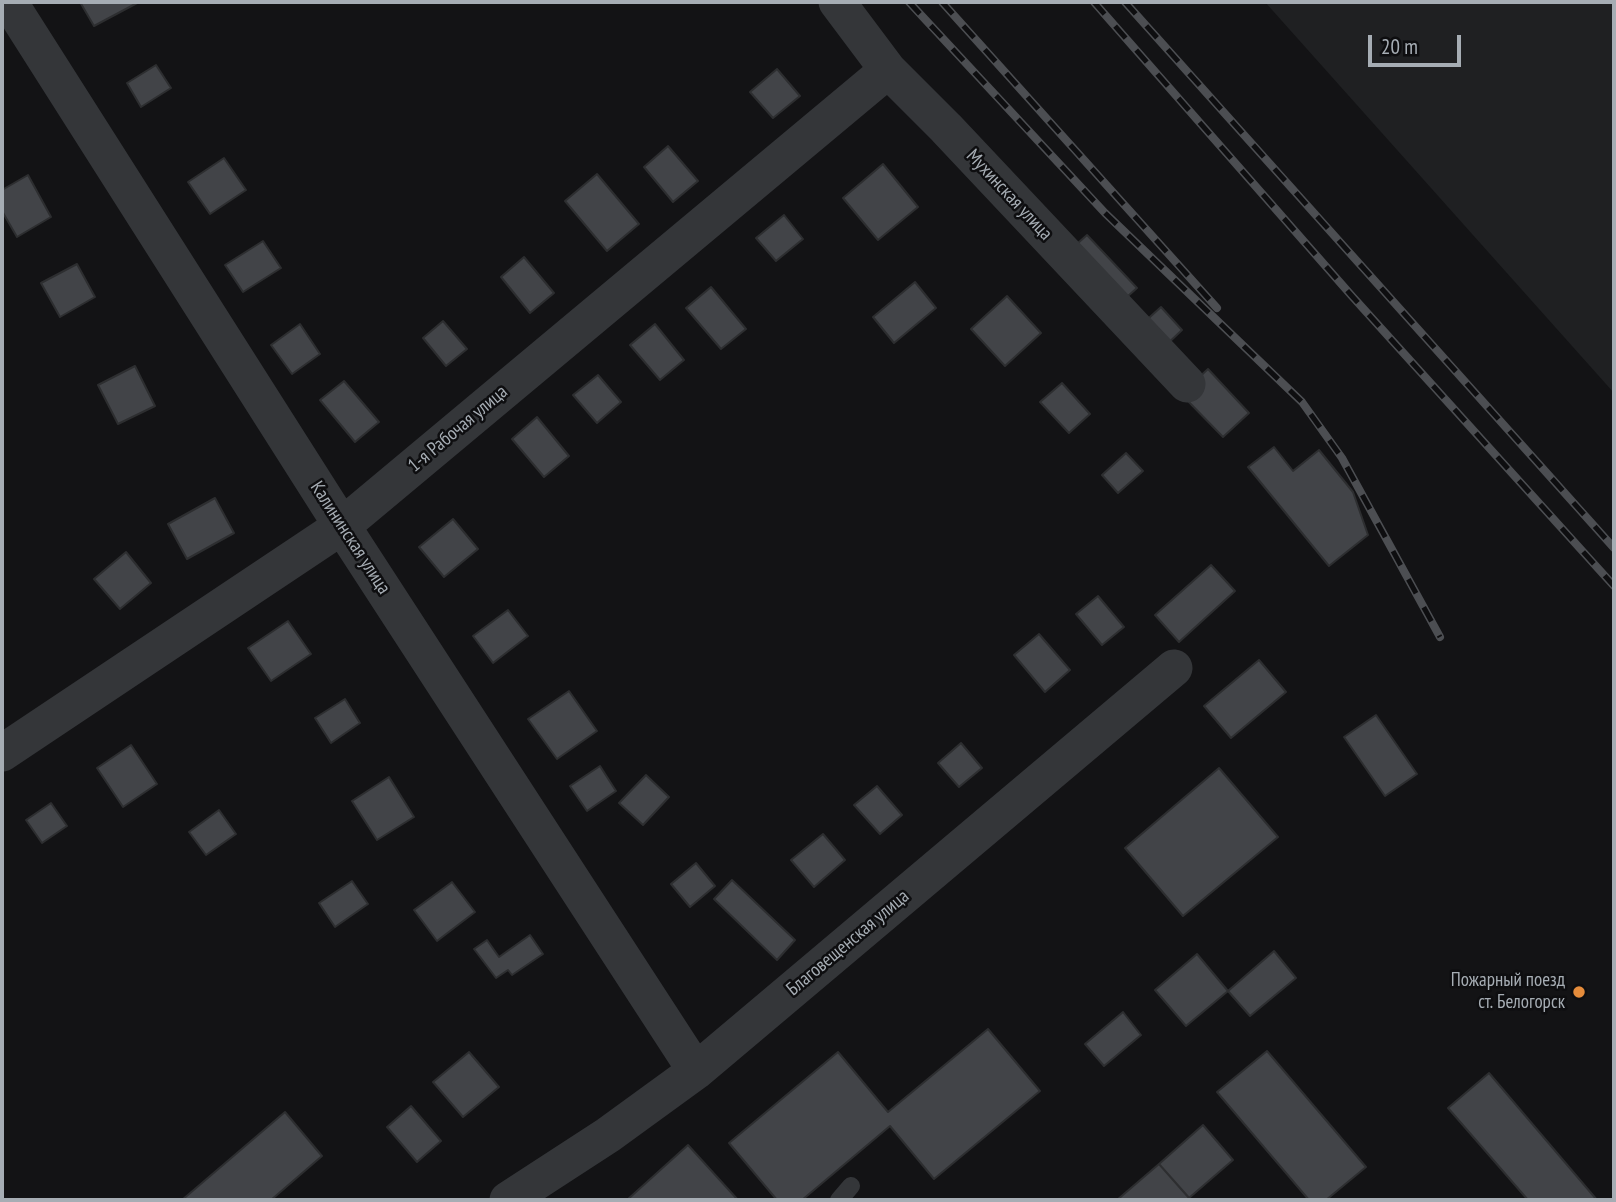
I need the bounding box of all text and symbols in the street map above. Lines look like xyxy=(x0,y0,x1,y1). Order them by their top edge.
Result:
scale bar xyxy=(1371,21,1464,65)
text: 20 m xyxy=(1381,33,1418,60)
street label: Мухинская улица xyxy=(961,145,1057,245)
street label: 1-я Рабочая улица xyxy=(404,381,512,477)
street label: Калининская улица xyxy=(305,477,395,599)
street label: Благовещенская улица xyxy=(782,885,914,1001)
place label: Пожарный поезд ст. Белогорск xyxy=(1451,970,1565,1014)
marker: Пожарный поезд ст. Белогорск xyxy=(1571,984,1587,1000)

